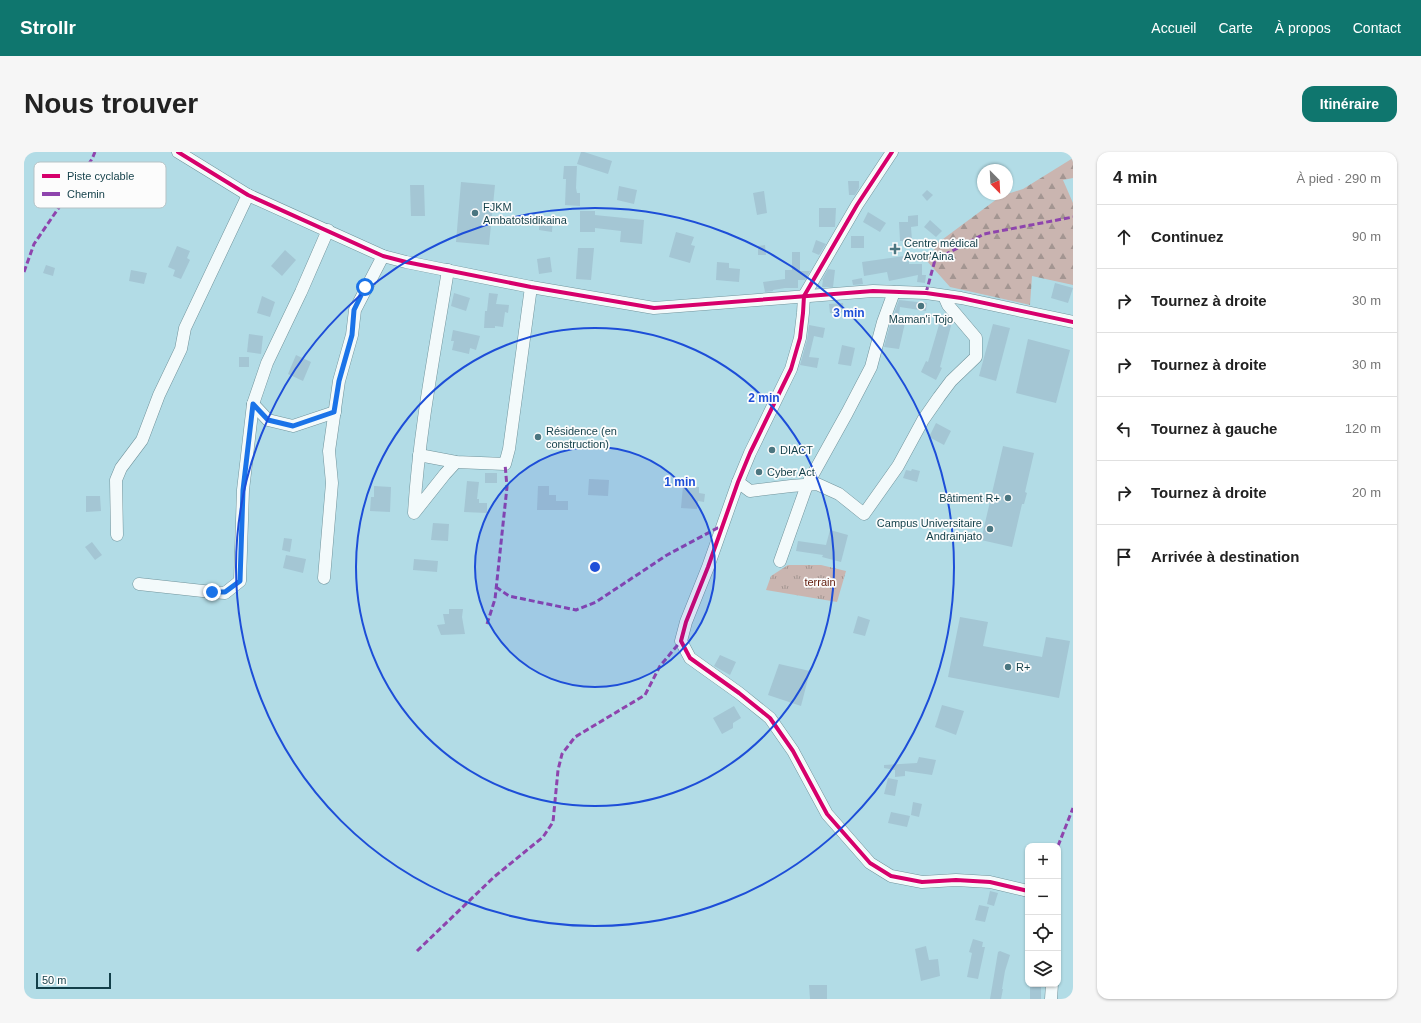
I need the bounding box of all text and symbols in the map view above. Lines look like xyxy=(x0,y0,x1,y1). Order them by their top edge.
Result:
text: Strollr xyxy=(20,17,76,38)
text: Accueil xyxy=(1151,20,1196,36)
text: Carte xyxy=(1218,20,1253,36)
text: À propos xyxy=(1275,20,1331,36)
text: Contact xyxy=(1353,20,1401,36)
button: Itinéraire xyxy=(1302,86,1397,122)
text: Nous trouver xyxy=(24,88,198,119)
legend xyxy=(34,162,166,208)
north arrow xyxy=(977,164,1013,200)
text: 4 min xyxy=(1113,168,1157,187)
text: Piste cyclable xyxy=(67,170,134,182)
text: À pied · 290 m xyxy=(1296,171,1381,186)
text: Chemin xyxy=(67,188,105,200)
place label: FJKM Ambatotsidikaina xyxy=(483,201,568,226)
marker: FJKM Ambatotsidikaina xyxy=(470,208,480,218)
icon: ahead xyxy=(1113,226,1135,248)
text: Continuez xyxy=(1151,228,1224,245)
text: 90 m xyxy=(1352,229,1381,244)
place label: Centre médical Avotr'Aina xyxy=(904,237,978,262)
marker: Centre médical Avotr'Aina xyxy=(889,243,901,255)
route start xyxy=(356,278,374,296)
icon: right xyxy=(1113,290,1135,312)
text: Tournez à droite xyxy=(1151,292,1267,309)
text: 30 m xyxy=(1352,293,1381,308)
marker: Maman'i Tojo xyxy=(916,301,926,311)
text: 3 min xyxy=(833,306,865,320)
place label: Maman'i Tojo xyxy=(889,313,953,325)
icon: right xyxy=(1113,354,1135,376)
text: Tournez à droite xyxy=(1151,356,1267,373)
text: 30 m xyxy=(1352,357,1381,372)
text: 2 min xyxy=(748,391,780,405)
icon: left xyxy=(1113,418,1135,440)
text: Tournez à gauche xyxy=(1151,420,1277,437)
text: 120 m xyxy=(1345,421,1381,436)
place label: Résidence (en construction) xyxy=(546,425,617,450)
marker: Résidence (en construction) xyxy=(533,432,543,442)
place label: DIACT xyxy=(780,444,813,456)
marker: DIACT xyxy=(767,445,777,455)
place label: Cyber Act xyxy=(767,466,815,478)
marker: Cyber Act xyxy=(754,467,764,477)
text: 1 min xyxy=(664,475,696,489)
icon: right xyxy=(1113,482,1135,504)
text: Tournez à droite xyxy=(1151,484,1267,501)
text: 20 m xyxy=(1352,485,1381,500)
place label: Bâtiment R+ xyxy=(939,492,1000,504)
marker: Bâtiment R+ xyxy=(1003,493,1013,503)
place label: Campus Universitaire Andrainjato xyxy=(877,517,982,542)
marker: Campus Universitaire Andrainjato xyxy=(985,524,995,534)
icon: arrive xyxy=(1113,546,1135,568)
text: Arrivée à destination xyxy=(1151,548,1299,565)
centre of rings xyxy=(588,560,602,574)
park label: terrain xyxy=(804,576,836,588)
route end xyxy=(203,583,221,601)
place label: R+ xyxy=(1016,661,1030,673)
marker: R+ xyxy=(1003,662,1013,672)
map controls xyxy=(1025,843,1061,987)
button: + xyxy=(1025,843,1061,879)
button: − xyxy=(1025,879,1061,915)
button: locate xyxy=(1025,915,1061,951)
button: layers xyxy=(1025,951,1061,987)
scale bar xyxy=(36,971,111,990)
text: 50 m xyxy=(42,974,66,986)

